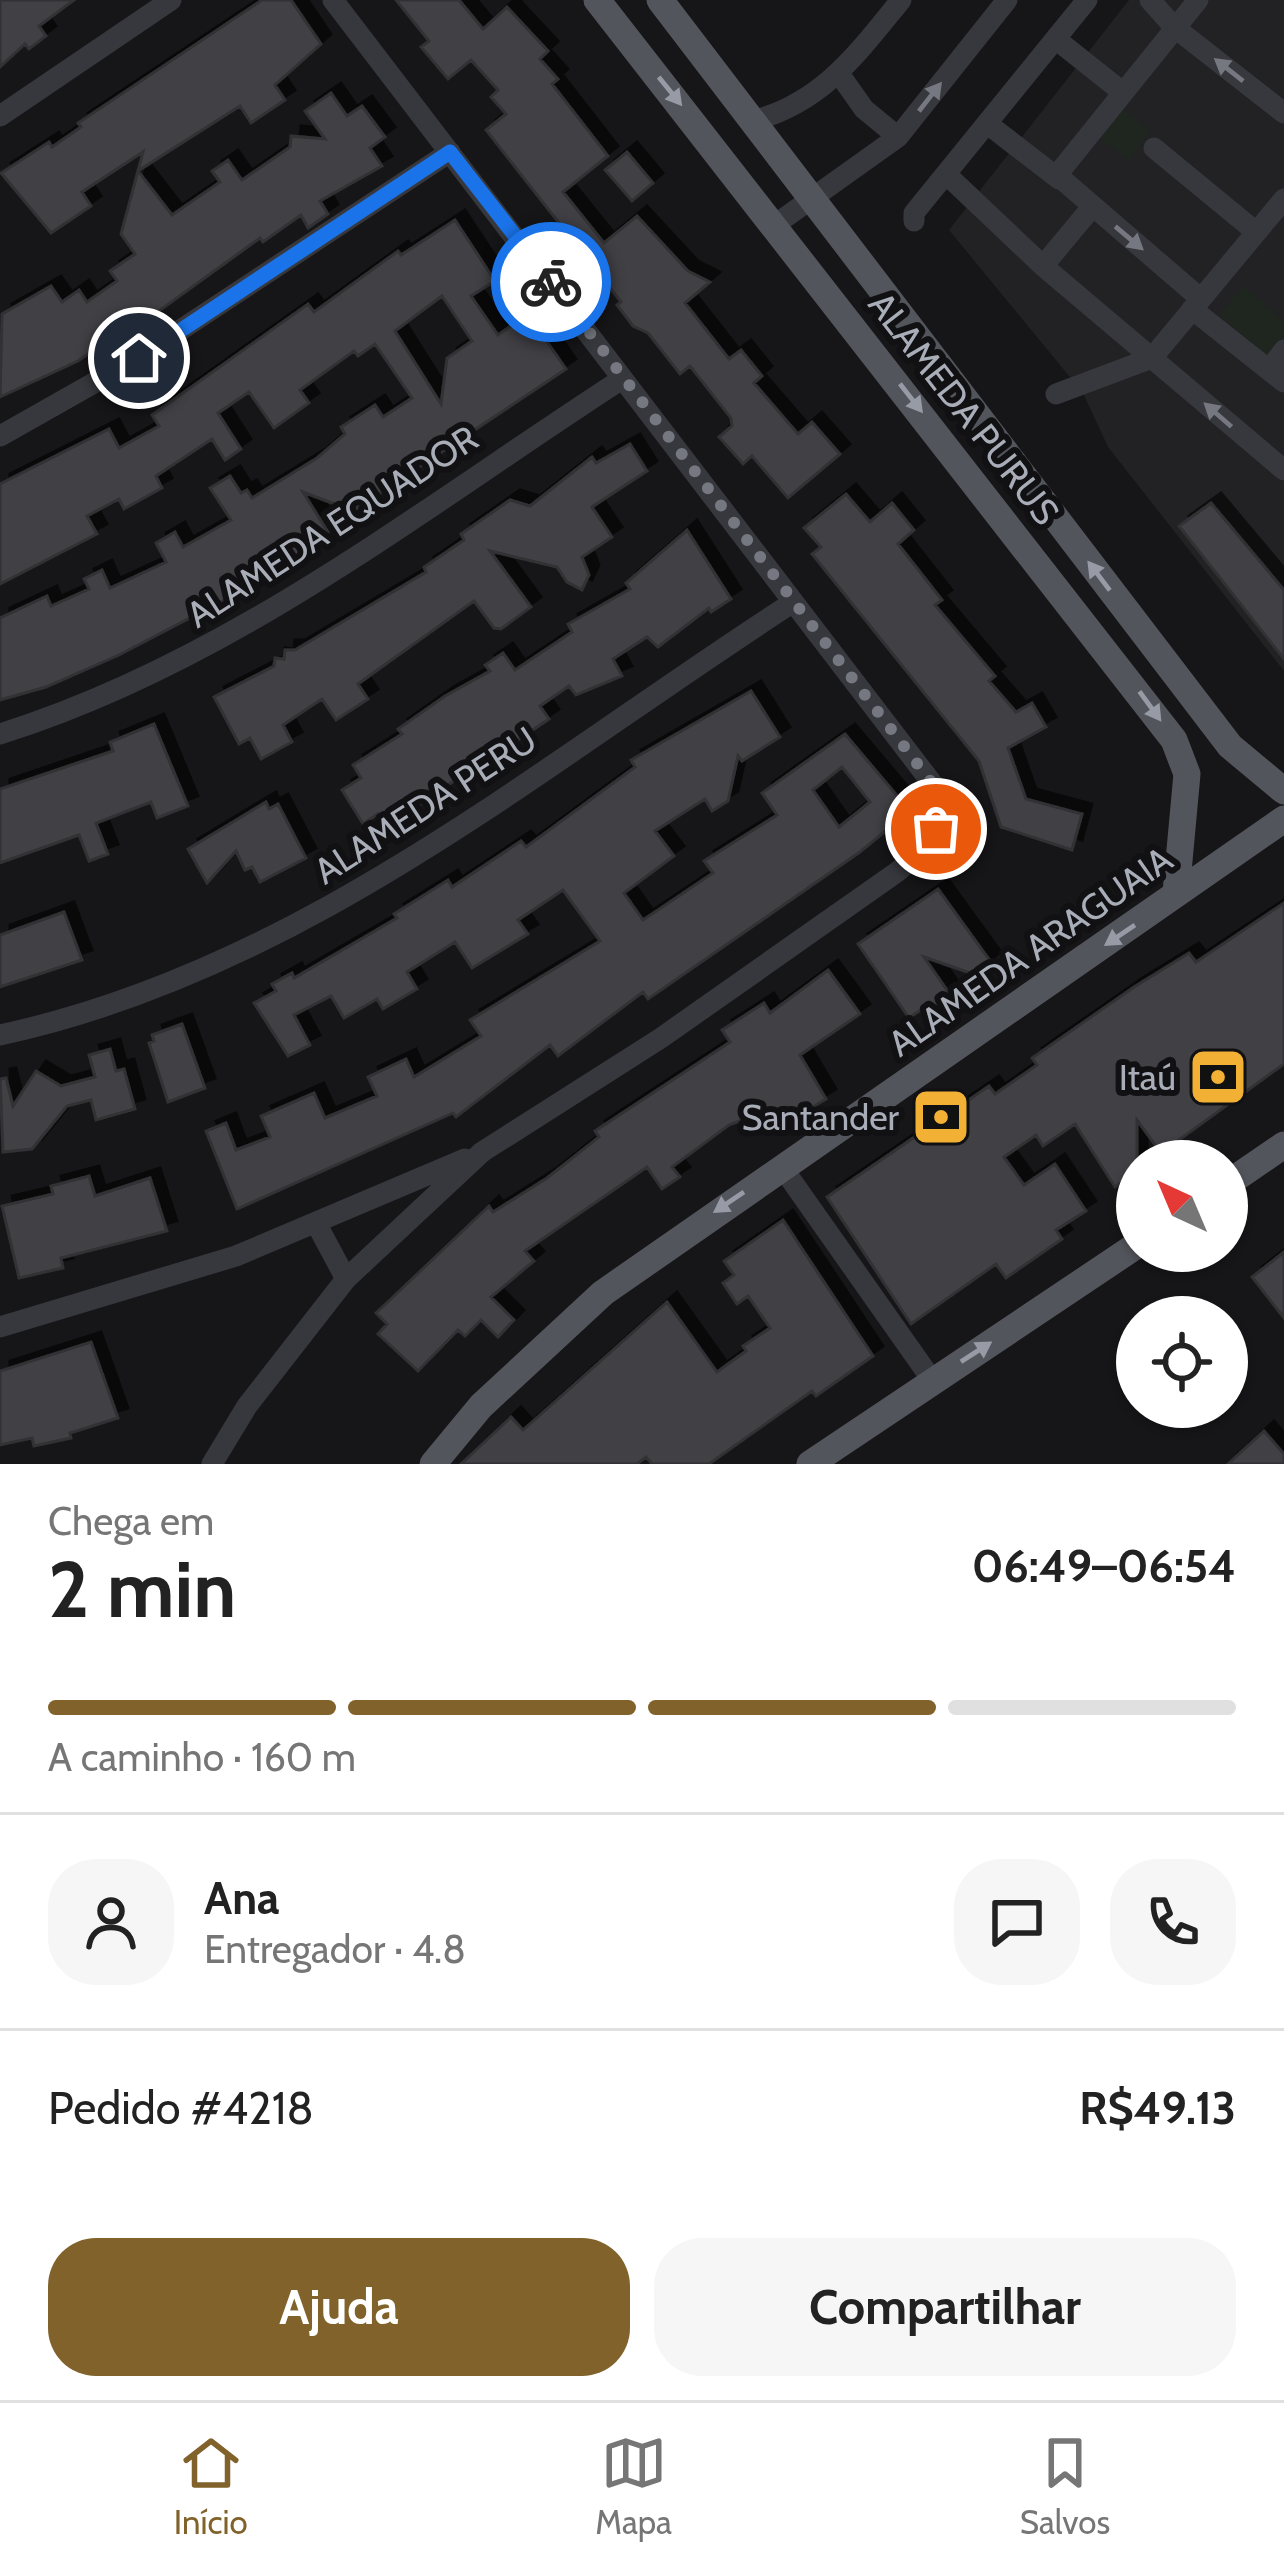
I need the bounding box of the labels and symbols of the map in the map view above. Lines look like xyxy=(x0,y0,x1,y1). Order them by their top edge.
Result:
one-way arrow xyxy=(1214,58,1245,83)
one-way arrow xyxy=(657,76,682,107)
one-way arrow xyxy=(917,81,942,112)
courier xyxy=(491,222,611,342)
one-way arrow xyxy=(1114,225,1144,251)
street label: ALAMEDA PURUS xyxy=(860,283,1068,533)
pin xyxy=(88,307,190,409)
one-way arrow xyxy=(898,382,923,413)
one-way arrow xyxy=(1203,402,1233,428)
street label: ALAMEDA EQUADOR xyxy=(178,415,486,636)
one-way arrow xyxy=(1088,560,1112,592)
one-way arrow xyxy=(1138,690,1162,722)
street label: ALAMEDA PERU xyxy=(306,717,544,893)
pin xyxy=(885,778,987,880)
street label: ALAMEDA ARAGUAIA xyxy=(880,837,1180,1065)
one-way arrow xyxy=(1104,923,1136,946)
bank icon: Itaú xyxy=(1187,1046,1249,1108)
place label: Itaú xyxy=(1119,1055,1176,1099)
bank icon: Santander xyxy=(910,1086,972,1148)
place label: Santander xyxy=(742,1095,900,1139)
north arrow xyxy=(1116,1140,1248,1272)
one-way arrow xyxy=(712,1191,745,1213)
one-way arrow xyxy=(960,1341,993,1363)

